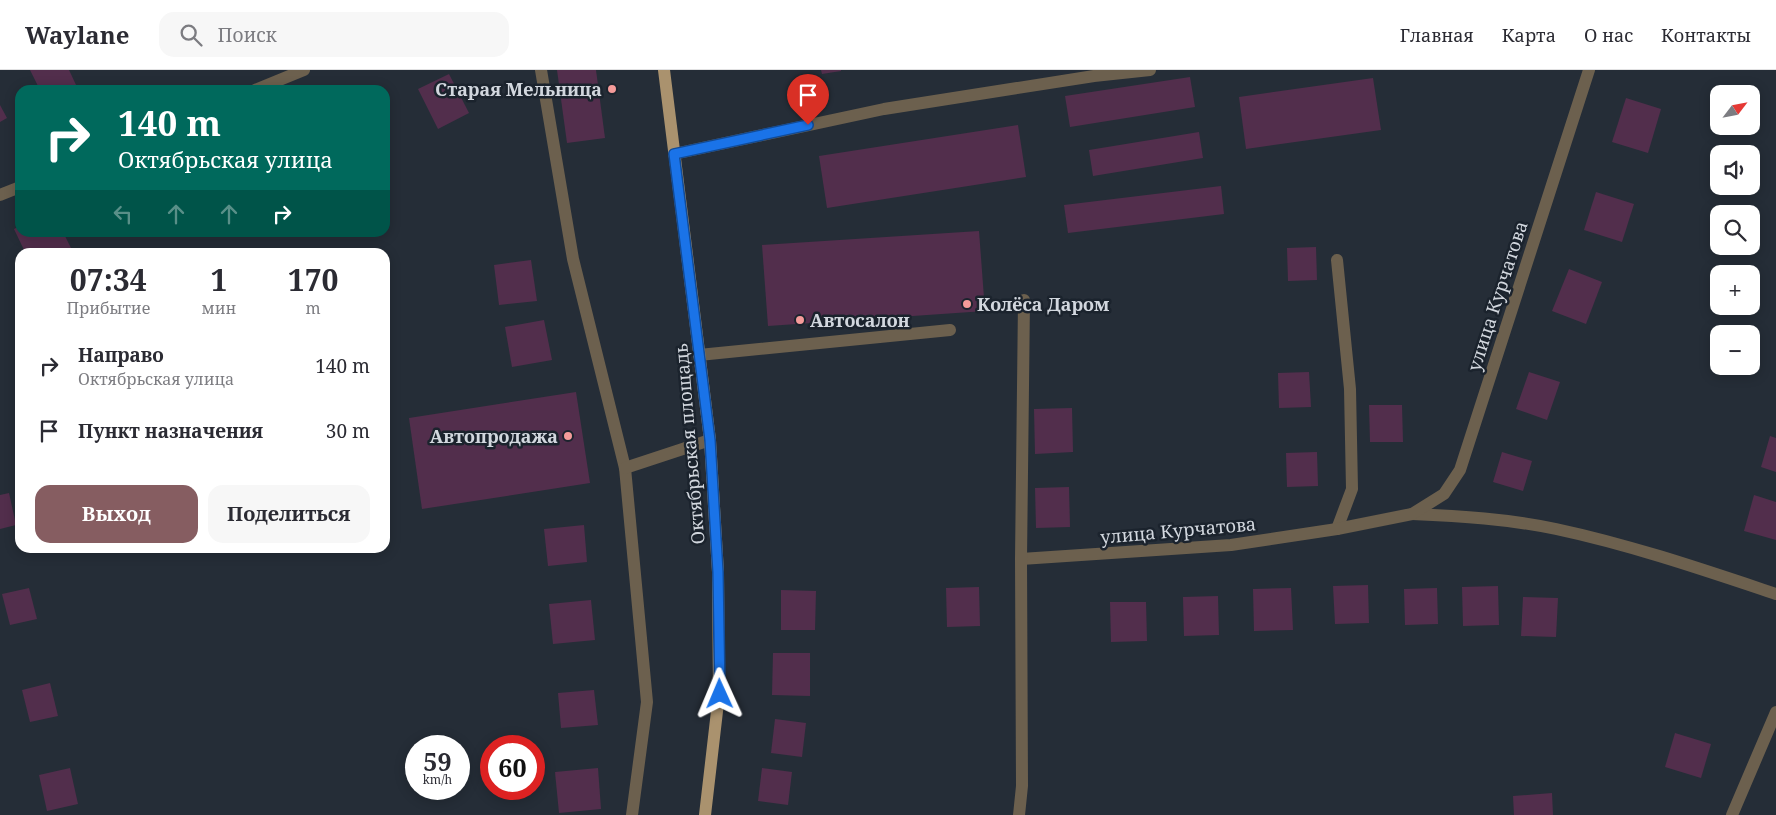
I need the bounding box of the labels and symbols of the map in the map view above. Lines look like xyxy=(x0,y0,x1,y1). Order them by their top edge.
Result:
pin xyxy=(787,74,829,125)
place label: Старая Мельница xyxy=(435,77,602,101)
marker: Старая Мельница xyxy=(606,83,618,95)
north arrow xyxy=(1710,85,1760,135)
street label: улица Курчатова xyxy=(1461,218,1533,374)
place label: Колёса Даром xyxy=(977,292,1110,316)
marker: Колёса Даром xyxy=(961,298,973,310)
place label: Автосалон xyxy=(810,308,910,332)
marker: Автосалон xyxy=(794,314,806,326)
street label: Октябрьская площадь xyxy=(668,342,710,545)
place label: Автопродажа xyxy=(430,424,558,448)
marker: Автопродажа xyxy=(562,430,574,442)
street label: улица Курчатова xyxy=(1099,511,1257,549)
position arrow xyxy=(693,667,745,719)
speed limit sign: 60 xyxy=(480,735,545,800)

